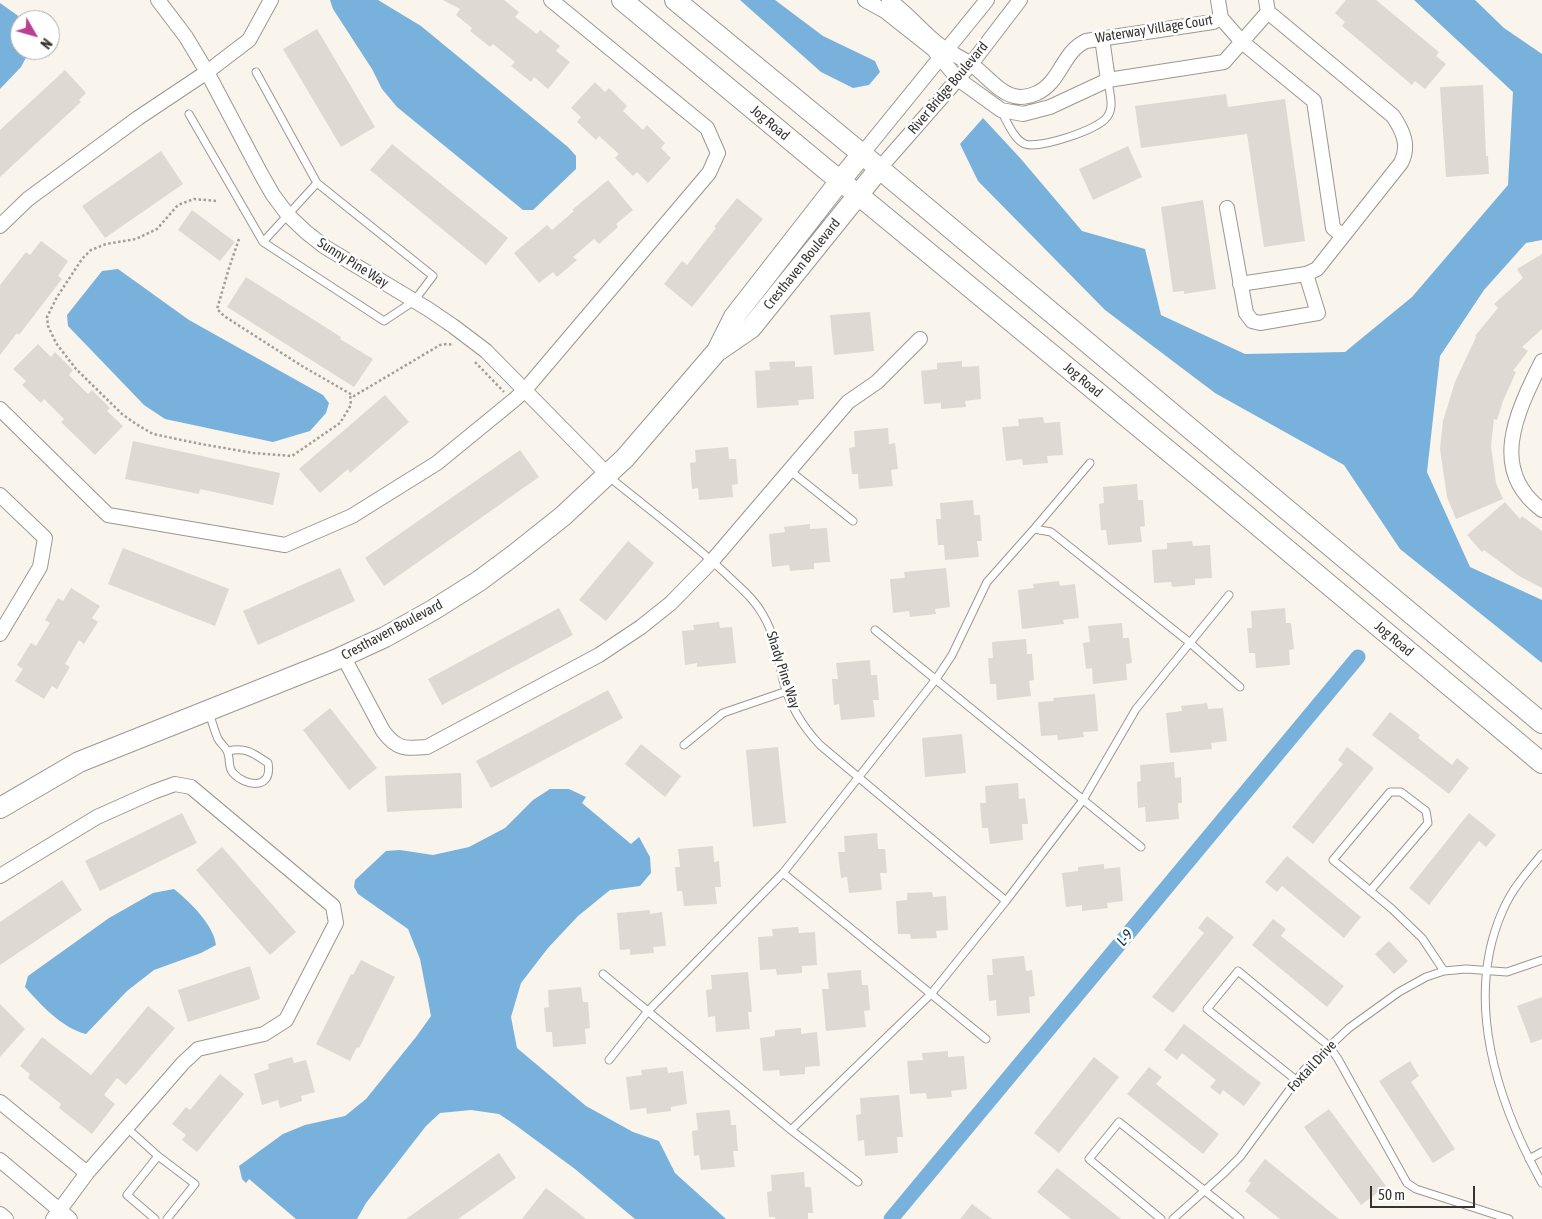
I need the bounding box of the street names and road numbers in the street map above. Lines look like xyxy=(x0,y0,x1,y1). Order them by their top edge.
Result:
street label: Waterway Village Court xyxy=(1094,11,1214,47)
street label: River Bridge Boulevard xyxy=(904,38,992,138)
street label: Jog Road xyxy=(747,102,793,144)
street label: Cresthaven Boulevard xyxy=(760,215,844,313)
street label: Sunny Pine Way xyxy=(314,234,392,292)
street label: Jog Road xyxy=(1060,359,1106,401)
street label: Cresthaven Boulevard xyxy=(338,596,446,664)
street label: Jog Road xyxy=(1371,618,1417,660)
street label: Shady Pine Way xyxy=(763,629,803,711)
street label: Foxtail Drive xyxy=(1284,1037,1340,1095)

